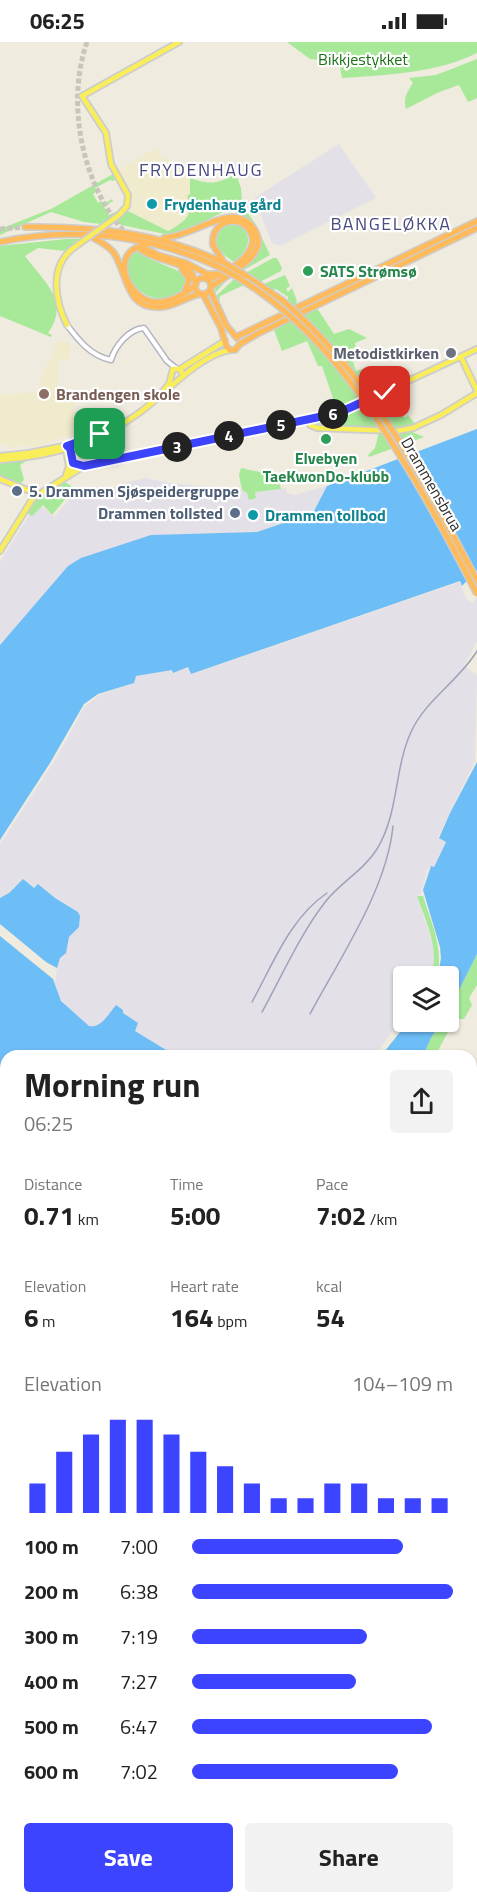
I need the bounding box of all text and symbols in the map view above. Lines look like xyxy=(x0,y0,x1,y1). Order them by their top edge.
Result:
text: 06:25 xyxy=(30,4,85,38)
park label: Bikkjestykket xyxy=(318,47,408,71)
district label: FRYDENHAUG xyxy=(139,156,263,183)
place label: Frydenhaug gård xyxy=(164,192,281,216)
marker: Frydenhaug gård xyxy=(145,197,159,211)
district label: BANGELØKKA xyxy=(330,210,452,237)
place label: SATS Strømsø xyxy=(320,259,417,283)
marker: SATS Strømsø xyxy=(301,264,315,278)
place label: Metodistkirken xyxy=(333,341,439,365)
marker: Metodistkirken xyxy=(444,346,458,360)
pin xyxy=(359,366,410,417)
icon: check xyxy=(368,375,401,408)
place label: Brandengen skole xyxy=(56,382,180,406)
marker: Brandengen skole xyxy=(37,387,51,401)
pin: 6 xyxy=(318,399,348,429)
text: 6 xyxy=(329,402,337,426)
pin xyxy=(74,408,125,459)
pin: 5 xyxy=(266,410,296,440)
text: 5 xyxy=(277,413,285,437)
icon: arrive xyxy=(83,417,116,450)
pin: 4 xyxy=(214,421,244,451)
text: 4 xyxy=(225,424,233,448)
pin: 3 xyxy=(162,432,192,462)
marker: Elvebyen TaeKwonDo-klubb xyxy=(319,432,333,446)
street label: Drammensbrua xyxy=(395,432,469,536)
text: 3 xyxy=(173,435,181,459)
place label: Elvebyen TaeKwonDo-klubb xyxy=(263,446,390,488)
place label: 5. Drammen Sjøspeidergruppe xyxy=(29,479,239,503)
marker: 5. Drammen Sjøspeidergruppe xyxy=(10,484,24,498)
place label: Drammen tollsted xyxy=(98,501,223,525)
place label: Drammen tollbod xyxy=(265,503,386,527)
marker: Drammen tollsted xyxy=(228,506,242,520)
marker: Drammen tollbod xyxy=(246,508,260,522)
map controls xyxy=(393,966,459,1032)
button: layers xyxy=(393,966,459,1032)
text: Morning run xyxy=(24,1060,201,1110)
button: share xyxy=(390,1070,453,1133)
text: 06:25 xyxy=(24,1108,73,1139)
text: Distance xyxy=(24,1172,82,1196)
text: Time xyxy=(170,1172,203,1196)
text: Pace xyxy=(316,1172,348,1196)
text: 0.71 xyxy=(24,1196,74,1235)
text: 5:00 xyxy=(170,1196,220,1235)
text: 7:02 xyxy=(316,1196,366,1235)
text: km xyxy=(74,1207,99,1231)
text: /km xyxy=(366,1207,398,1231)
text: Elevation xyxy=(24,1274,86,1298)
text: Heart rate xyxy=(170,1274,239,1298)
text: kcal xyxy=(316,1274,342,1298)
text: 6 xyxy=(24,1298,39,1337)
text: 164 xyxy=(170,1298,214,1337)
text: 54 xyxy=(316,1298,345,1337)
text: m xyxy=(39,1309,55,1333)
text: bpm xyxy=(214,1309,247,1333)
text: Elevation xyxy=(24,1368,102,1399)
text: 104–109 m xyxy=(352,1368,453,1399)
text: 100 m xyxy=(24,1531,79,1562)
text: 7:00 xyxy=(120,1531,158,1562)
text: 200 m xyxy=(24,1576,79,1607)
text: 6:38 xyxy=(120,1576,158,1607)
text: 300 m xyxy=(24,1621,79,1652)
text: 7:19 xyxy=(120,1621,158,1652)
text: 400 m xyxy=(24,1666,79,1697)
text: 7:27 xyxy=(120,1666,158,1697)
text: 500 m xyxy=(24,1711,79,1742)
text: 6:47 xyxy=(120,1711,158,1742)
text: 600 m xyxy=(24,1756,79,1787)
text: 7:02 xyxy=(120,1756,158,1787)
button: Save xyxy=(24,1823,233,1892)
button: Share xyxy=(245,1823,453,1892)

